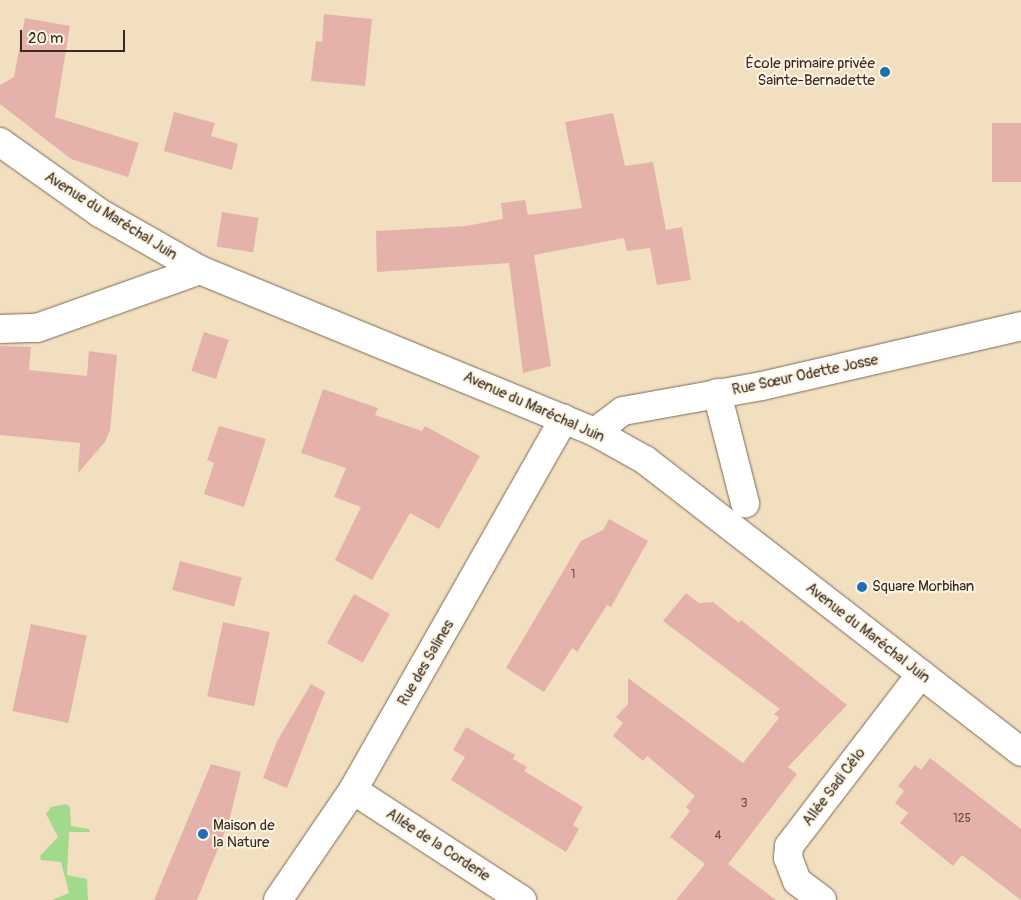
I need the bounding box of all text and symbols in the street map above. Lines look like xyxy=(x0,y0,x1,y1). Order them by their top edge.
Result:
scale bar xyxy=(22,20,128,52)
text: 20 m xyxy=(28,29,63,48)
place label: École primaire privée Sainte-Bernadette xyxy=(746,54,875,89)
marker: École primaire privée Sainte-Bernadette xyxy=(879,66,891,78)
street label: Avenue du Maréchal Juin xyxy=(41,168,181,264)
street label: Rue Sœur Odette Josse xyxy=(730,351,880,399)
street label: Avenue du Maréchal Juin xyxy=(461,368,607,446)
house number: 1 xyxy=(571,568,575,582)
place label: Square Morbihan xyxy=(872,578,974,596)
street label: Avenue du Maréchal Juin xyxy=(802,579,934,687)
marker: Square Morbihan xyxy=(856,581,868,593)
street label: Rue des Salines xyxy=(394,617,458,709)
street label: Allée Sadi Célo xyxy=(799,744,869,830)
house number: 3 xyxy=(741,797,747,811)
street label: Allée de la Corderie xyxy=(383,805,493,885)
house number: 125 xyxy=(953,812,971,826)
place label: Maison de la Nature xyxy=(213,816,275,851)
marker: Maison de la Nature xyxy=(197,828,209,840)
house number: 4 xyxy=(715,829,721,843)

